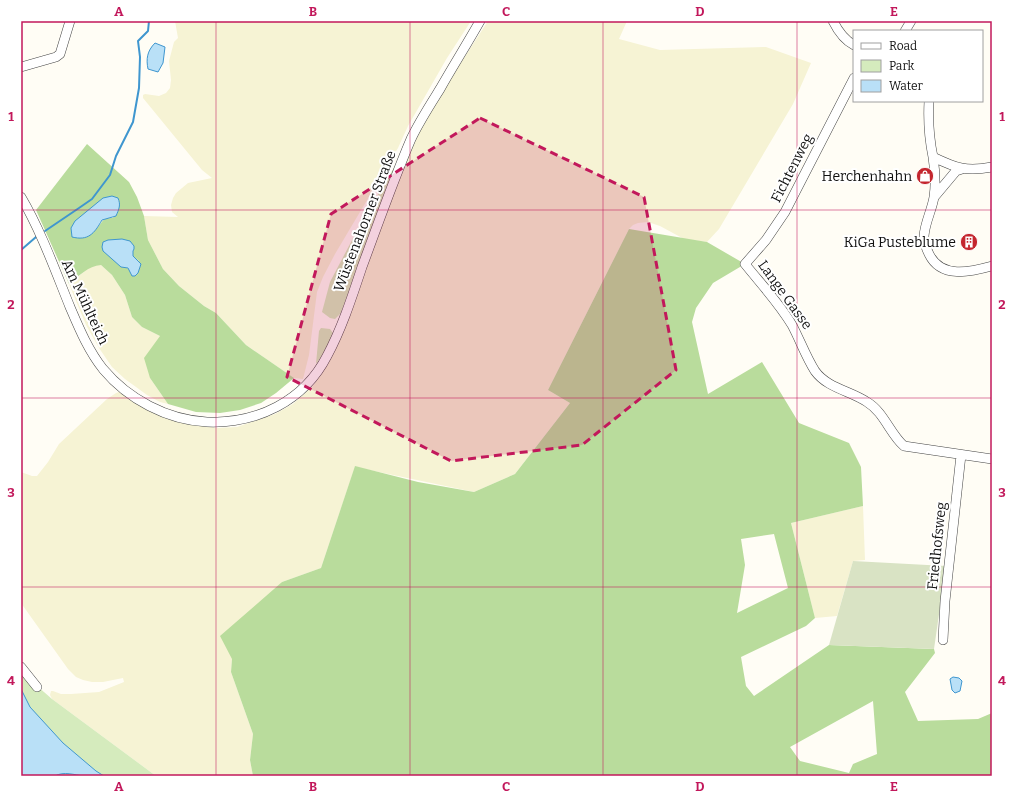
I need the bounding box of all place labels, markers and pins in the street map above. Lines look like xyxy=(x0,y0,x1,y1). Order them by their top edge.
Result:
shop icon: Herchenhahn xyxy=(915,166,935,186)
place label: Herchenhahn xyxy=(821,168,912,185)
building icon: KiGa Pusteblume xyxy=(959,232,979,252)
place label: KiGa Pusteblume xyxy=(844,234,956,251)

